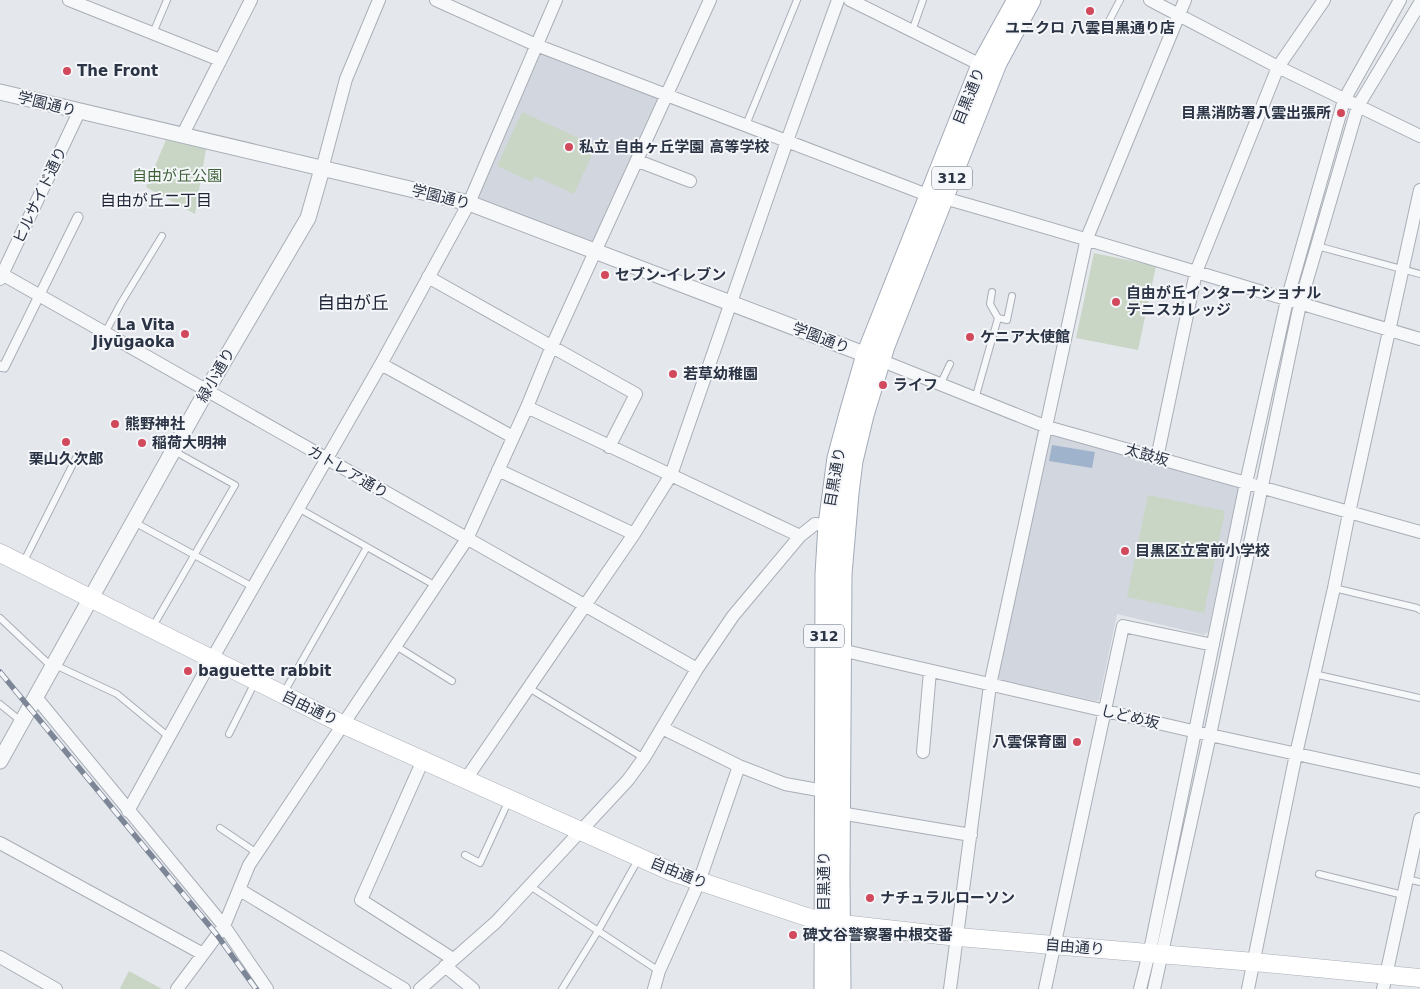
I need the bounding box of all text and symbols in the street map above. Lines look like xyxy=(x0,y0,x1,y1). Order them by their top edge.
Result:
marker: ユニクロ 八雲目黒通り店 xyxy=(1084,5,1096,17)
place label: ユニクロ 八雲目黒通り店 xyxy=(1005,19,1175,37)
place label: The Front xyxy=(77,62,158,80)
marker: The Front xyxy=(61,65,73,77)
street label: 目黒通り xyxy=(949,65,989,127)
street label: 学園通り xyxy=(16,88,78,120)
place label: 目黒消防署八雲出張所 xyxy=(1181,104,1331,122)
marker: 目黒消防署八雲出張所 xyxy=(1335,107,1347,119)
place label: 私立 自由ヶ丘学園 高等学校 xyxy=(579,138,769,156)
marker: 私立 自由ヶ丘学園 高等学校 xyxy=(563,141,575,153)
street label: ヒルサイド通り xyxy=(10,144,70,246)
park label: 自由が丘公園 xyxy=(132,167,222,185)
road number: 312 xyxy=(932,167,972,190)
street label: 学園通り xyxy=(410,181,472,213)
district label: 自由が丘二丁目 xyxy=(100,191,212,210)
place label: セブン-イレブン xyxy=(615,266,726,284)
marker: セブン-イレブン xyxy=(599,269,611,281)
place label: 自由が丘インターナショナル テニスカレッジ xyxy=(1126,284,1321,319)
district label: 自由が丘 xyxy=(317,292,389,313)
marker: 自由が丘インターナショナル テニスカレッジ xyxy=(1110,296,1122,308)
place label: La Vita Jiyūgaoka xyxy=(92,316,175,351)
street label: 学園通り xyxy=(790,319,852,357)
marker: La Vita Jiyūgaoka xyxy=(179,328,191,340)
place label: ケニア大使館 xyxy=(980,328,1070,346)
marker: ケニア大使館 xyxy=(964,331,976,343)
street label: 緑小通り xyxy=(193,345,239,405)
place label: 若草幼稚園 xyxy=(683,365,758,383)
marker: 若草幼稚園 xyxy=(667,368,679,380)
place label: ライフ xyxy=(893,376,938,394)
marker: ライフ xyxy=(877,379,889,391)
place label: 熊野神社 xyxy=(125,415,185,433)
marker: 熊野神社 xyxy=(109,418,121,430)
place label: 稲荷大明神 xyxy=(152,434,227,452)
marker: 栗山久次郎 xyxy=(60,436,72,448)
marker: 稲荷大明神 xyxy=(136,437,148,449)
street label: 太鼓坂 xyxy=(1123,440,1171,470)
street label: カトレア通り xyxy=(305,442,391,502)
street label: 目黒通り xyxy=(821,446,849,508)
place label: 栗山久次郎 xyxy=(28,450,104,468)
place label: 目黒区立宮前小学校 xyxy=(1135,542,1270,560)
marker: 目黒区立宮前小学校 xyxy=(1119,545,1131,557)
road number: 312 xyxy=(804,624,844,648)
place label: baguette rabbit xyxy=(198,662,332,680)
marker: baguette rabbit xyxy=(182,665,194,677)
street label: 自由通り xyxy=(279,687,341,729)
street label: しどめ坂 xyxy=(1099,701,1161,733)
place label: 八雲保育園 xyxy=(992,733,1067,751)
marker: 八雲保育園 xyxy=(1071,736,1083,748)
street label: 目黒通り xyxy=(815,851,833,911)
street label: 自由通り xyxy=(648,853,710,893)
place label: ナチュラルローソン xyxy=(880,889,1015,907)
marker: ナチュラルローソン xyxy=(864,892,876,904)
place label: 碑文谷警察署中根交番 xyxy=(802,926,953,944)
marker: 碑文谷警察署中根交番 xyxy=(787,929,799,941)
street label: 自由通り xyxy=(1044,935,1106,959)

